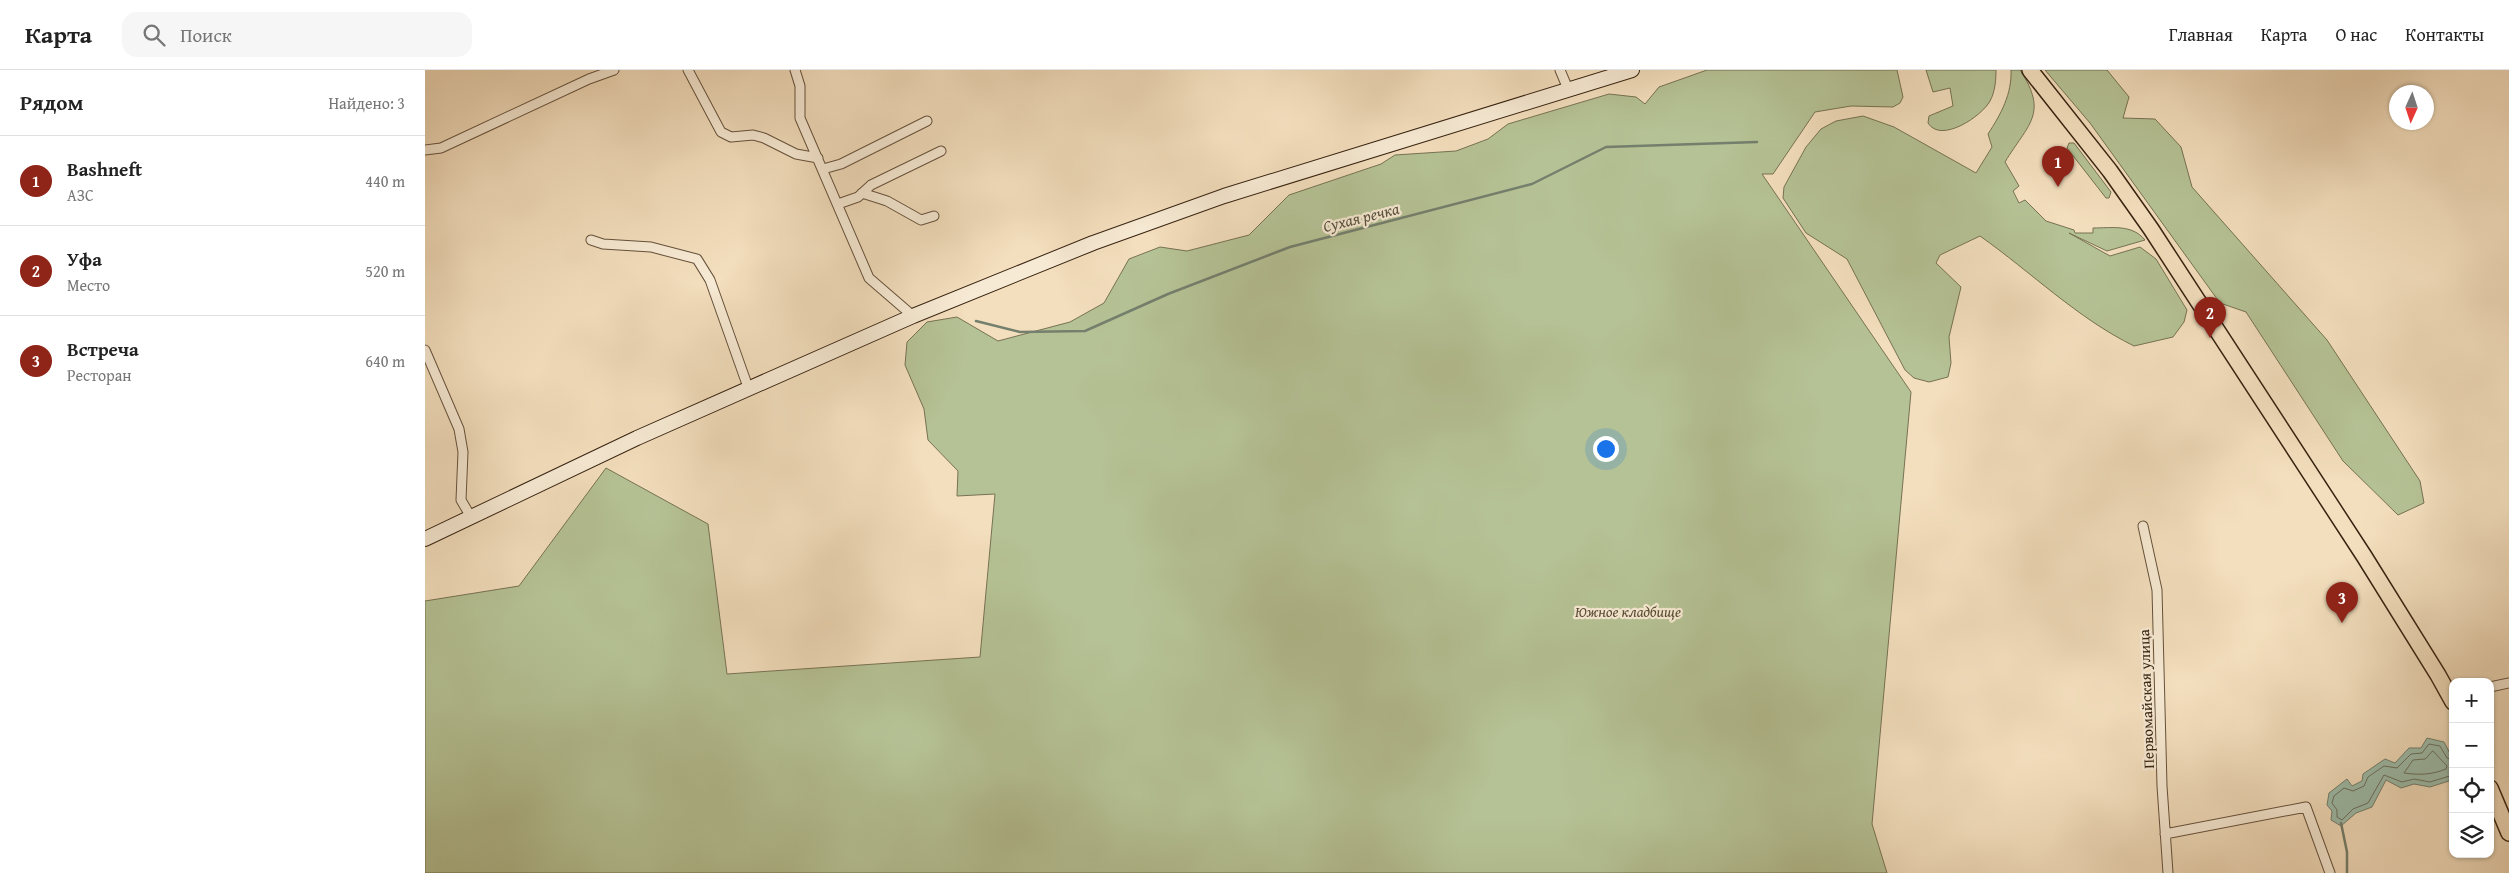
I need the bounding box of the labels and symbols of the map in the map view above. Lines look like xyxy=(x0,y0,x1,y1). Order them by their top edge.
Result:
north arrow xyxy=(2389,85,2434,130)
pin: 1 xyxy=(2042,146,2074,187)
water label: Сухая речка xyxy=(1320,196,1402,238)
pin: 2 xyxy=(2194,297,2226,338)
your location xyxy=(1593,436,1619,462)
pin: 3 xyxy=(2326,582,2358,623)
park label: Южное кладбище xyxy=(1575,601,1681,622)
street label: Первомайская улица xyxy=(2133,628,2159,769)

